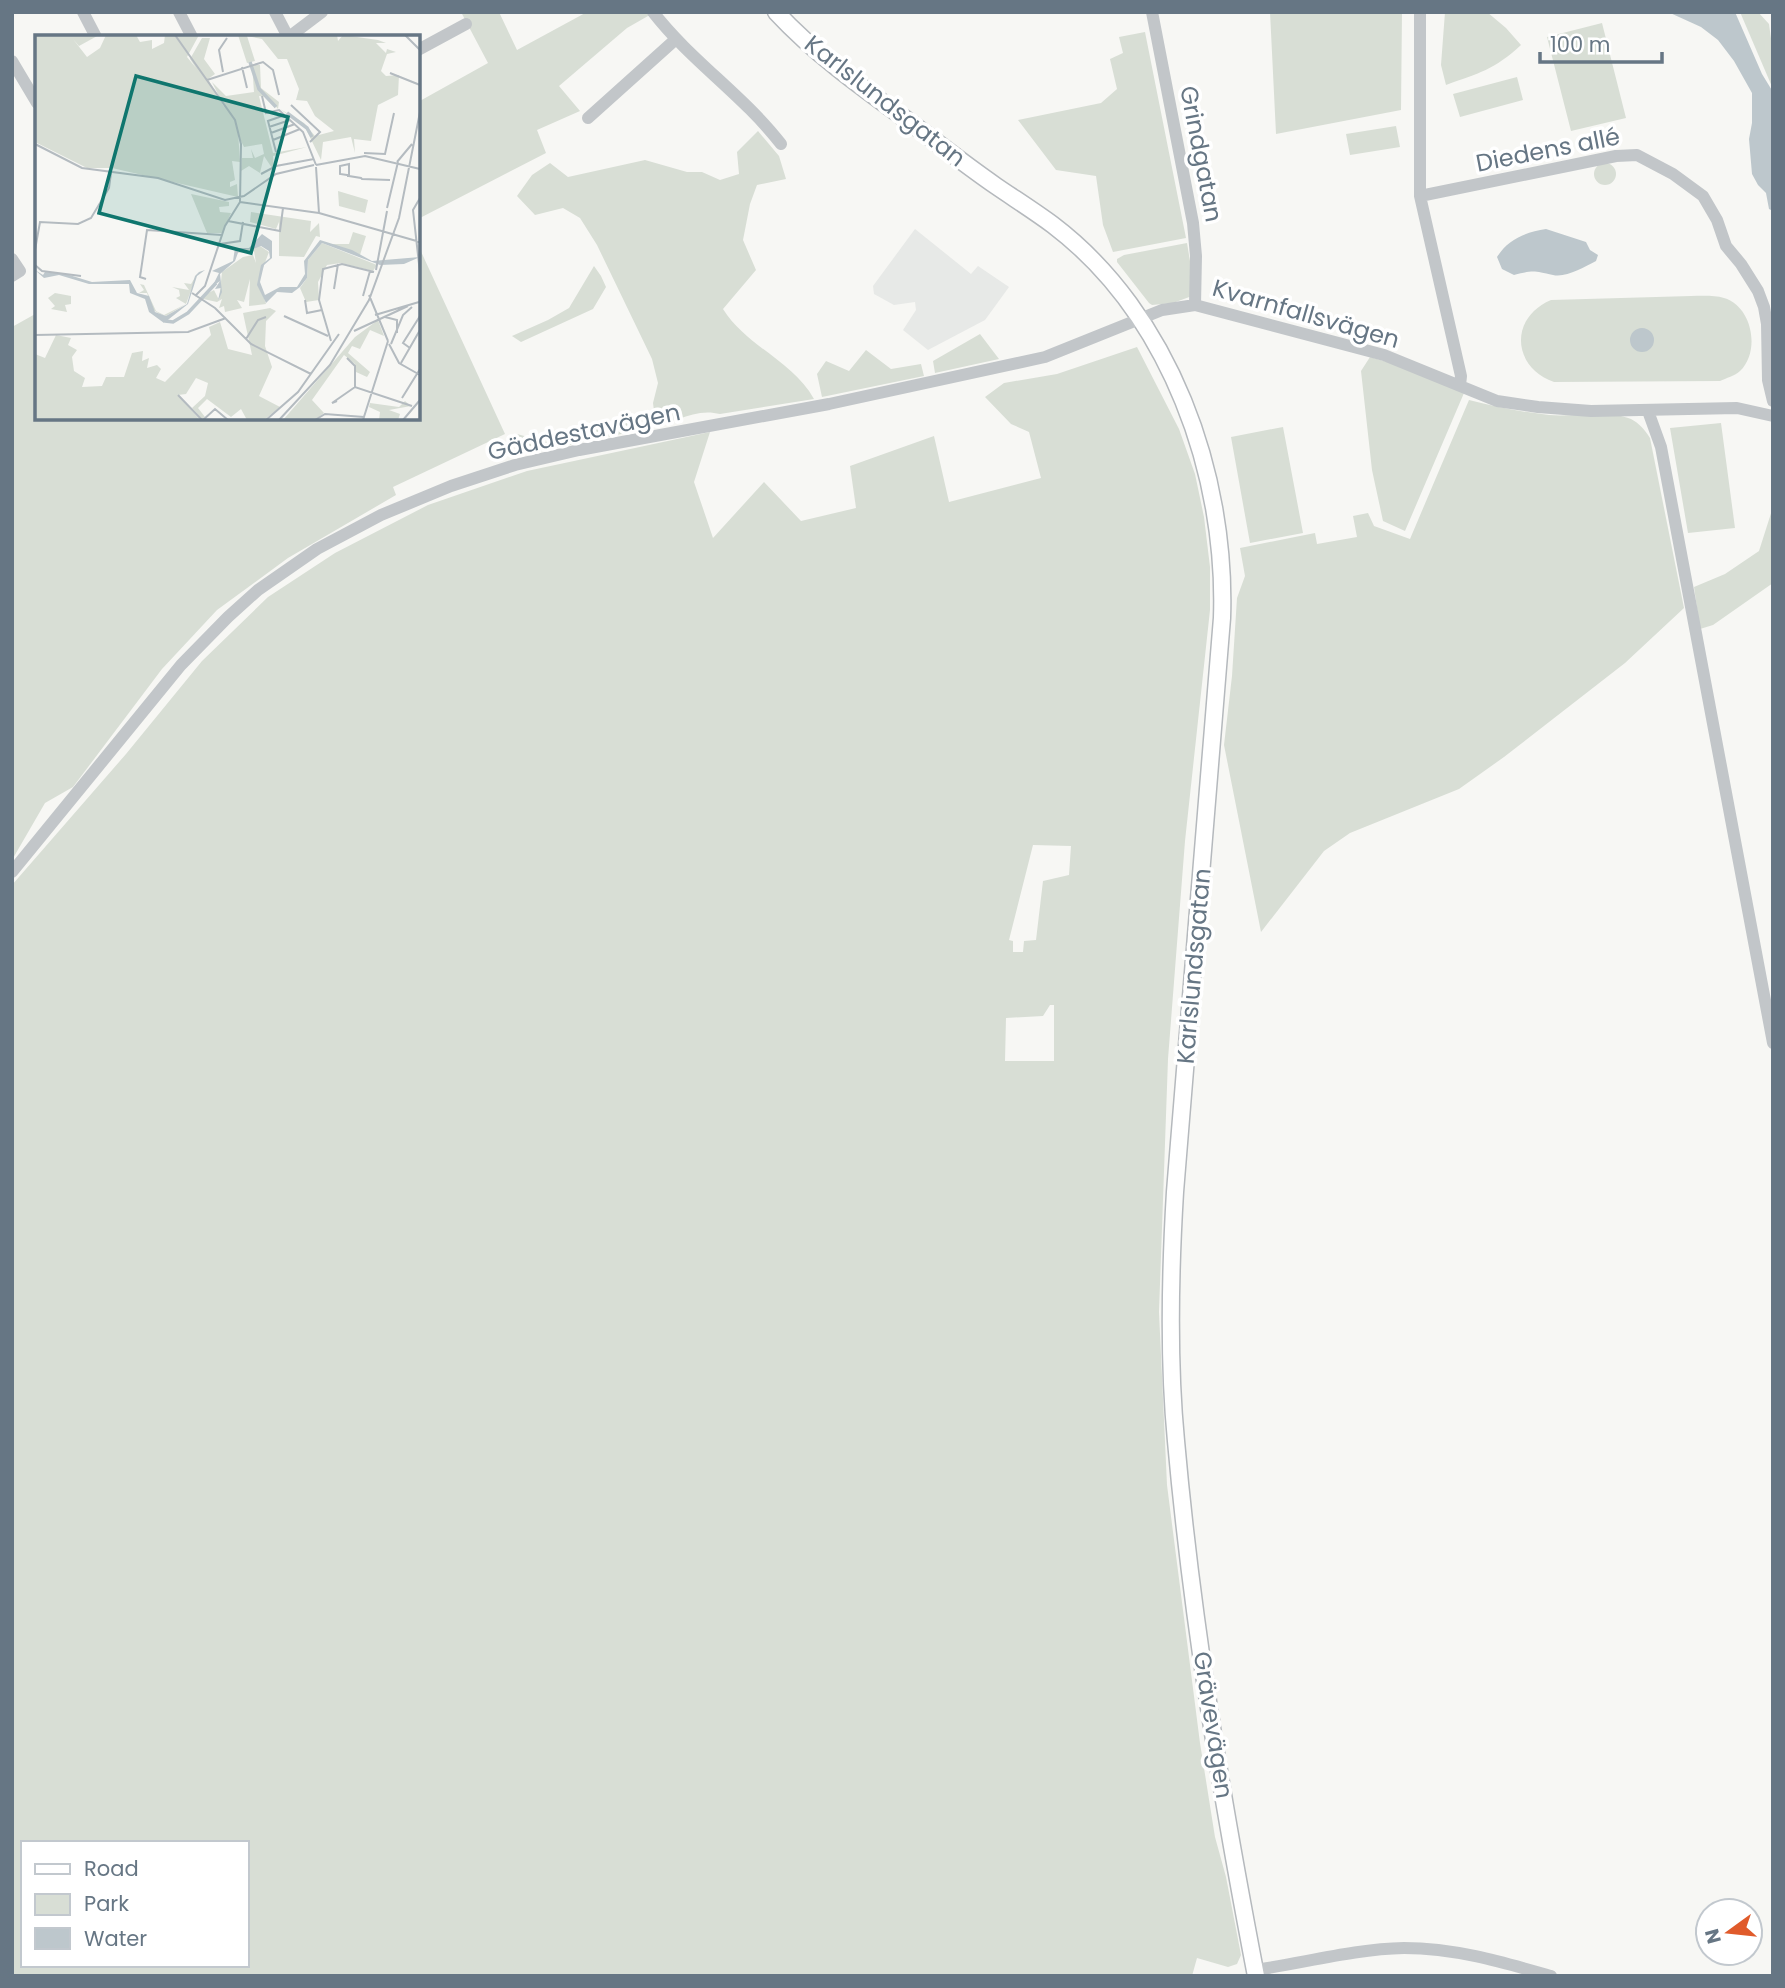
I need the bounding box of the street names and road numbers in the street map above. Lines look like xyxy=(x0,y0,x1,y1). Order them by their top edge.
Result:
street label: Karlslundsgatan xyxy=(798,27,973,174)
street label: Grindgatan xyxy=(1172,83,1231,225)
street label: Diedens allé xyxy=(1473,119,1623,180)
street label: Kvarnfallsvägen xyxy=(1209,271,1403,356)
street label: Gäddestavägen xyxy=(485,395,683,468)
street label: Karlslundsgatan xyxy=(1169,867,1218,1065)
street label: Grävevägen xyxy=(1186,1649,1241,1801)

